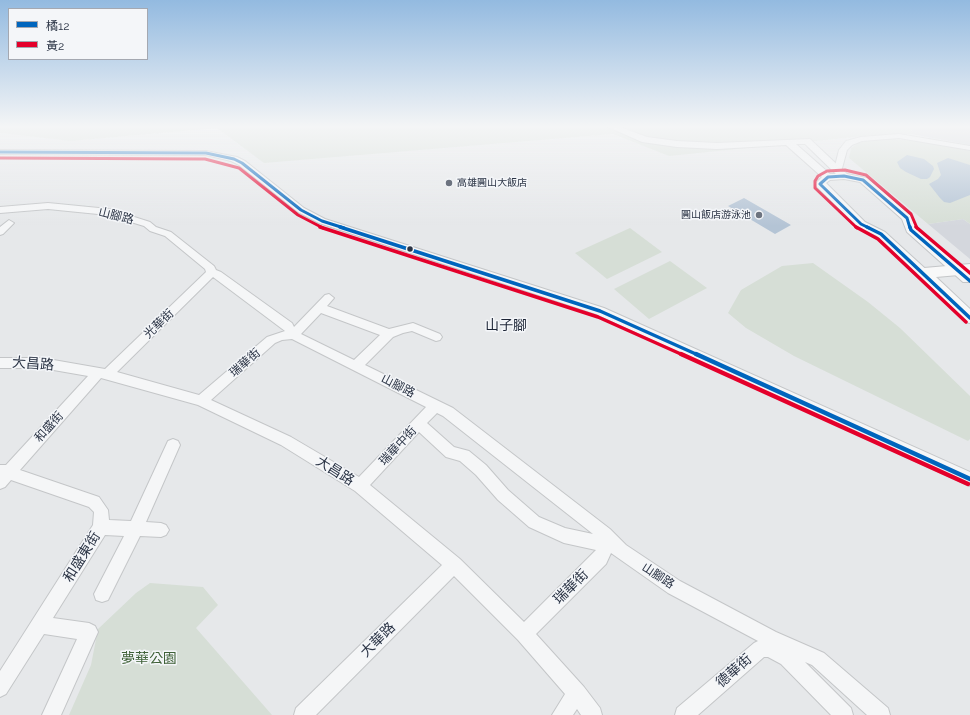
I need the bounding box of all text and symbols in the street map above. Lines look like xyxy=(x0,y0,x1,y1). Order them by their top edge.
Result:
legend xyxy=(8,8,148,60)
text: 橘12 xyxy=(46,19,69,33)
text: 黃2 xyxy=(46,39,64,53)
place label: 高雄圓山大飯店 xyxy=(457,177,527,189)
marker: 高雄圓山大飯店 xyxy=(444,178,454,188)
street label: 山腳路 xyxy=(97,205,135,227)
place label: 圓山飯店游泳池 xyxy=(681,209,751,221)
marker: 圓山飯店游泳池 xyxy=(754,210,764,220)
unlabelled marker xyxy=(405,244,415,254)
street label: 光華街 xyxy=(141,306,177,342)
district label: 山子腳 xyxy=(485,318,527,334)
street label: 瑞華街 xyxy=(227,346,263,380)
street label: 大昌路 xyxy=(11,354,55,374)
street label: 山腳路 xyxy=(379,371,417,401)
street label: 和盛街 xyxy=(32,409,66,445)
street label: 瑞華中街 xyxy=(376,424,420,468)
street label: 大昌路 xyxy=(313,453,357,489)
street label: 和盛東街 xyxy=(60,529,104,585)
street label: 山腳路 xyxy=(639,560,677,592)
street label: 瑞華街 xyxy=(550,566,592,608)
street label: 大華路 xyxy=(357,619,399,661)
park label: 夢華公園 xyxy=(121,651,177,667)
street label: 德華街 xyxy=(713,651,755,691)

